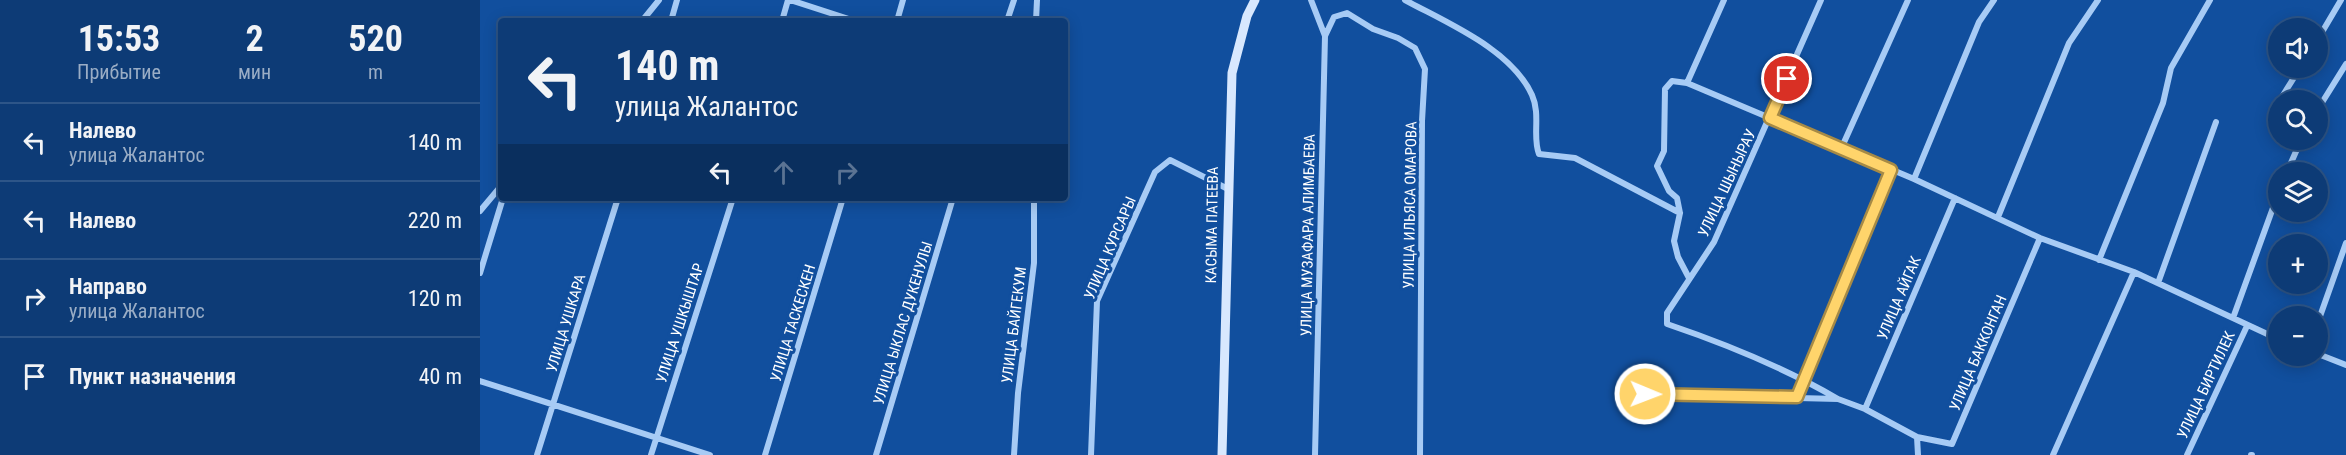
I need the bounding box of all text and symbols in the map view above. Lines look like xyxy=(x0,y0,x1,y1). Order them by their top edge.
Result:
text: 15:53 xyxy=(78,18,160,60)
text: 2 xyxy=(245,18,264,60)
text: 520 xyxy=(348,18,403,60)
map controls xyxy=(2268,18,2328,366)
button: sound xyxy=(2268,18,2328,78)
text: 140 m xyxy=(615,41,720,90)
icon: left xyxy=(516,42,594,120)
pin xyxy=(1761,53,1812,104)
text: Прибытие xyxy=(77,60,161,84)
text: мин xyxy=(238,60,271,84)
text: m xyxy=(368,60,383,84)
icon: arrive xyxy=(1770,62,1803,95)
button: search xyxy=(2268,90,2328,150)
text: улица Жалантос xyxy=(615,91,798,123)
text: Налево xyxy=(69,118,136,143)
street label: УЛИЦА ИЛЬЯСА ОМАРОВА xyxy=(1400,121,1420,289)
icon: left xyxy=(18,126,51,159)
street label: УЛИЦА ШЫНЫРАУ xyxy=(1694,126,1760,240)
text: 140 m xyxy=(408,130,462,155)
street label: УЛИЦА МУЗАФАРА АЛИМБАЕВА xyxy=(1297,133,1319,336)
text: улица Жалантос xyxy=(69,143,205,167)
icon: left xyxy=(704,156,737,189)
icon: ahead xyxy=(767,156,800,189)
icon: right xyxy=(830,156,863,189)
button: layers xyxy=(2268,162,2328,222)
street label: КАСЫМА ПАТЕЕВА xyxy=(1202,166,1222,284)
street label: УЛИЦА КУРСАРЫ xyxy=(1080,194,1140,302)
icon: left xyxy=(18,204,51,237)
text: Налево xyxy=(69,208,136,233)
text: 220 m xyxy=(408,208,462,233)
button: + xyxy=(2268,234,2328,294)
street label: УЛИЦА ЫКЛАС ДУКЕНУЛЫ xyxy=(870,239,936,407)
street label: УЛИЦА АЙГАК xyxy=(1873,253,1925,343)
street label: УЛИЦА УШКЫШТАР xyxy=(652,261,708,385)
street label: УЛИЦА ТАСКЕСКЕН xyxy=(767,262,819,384)
street label: УЛИЦА БАЙГЕКУМ xyxy=(998,266,1030,384)
street label: УЛИЦА УШКАРА xyxy=(543,271,590,374)
text: Направо xyxy=(69,274,147,299)
icon: right xyxy=(18,282,51,315)
text: 120 m xyxy=(408,286,462,311)
street label: УЛИЦА БАККОНГАН xyxy=(1946,292,2010,414)
text: улица Жалантос xyxy=(69,299,205,323)
button: − xyxy=(2268,306,2328,366)
street label: УЛИЦА БИРТИЛЕК xyxy=(2173,328,2239,442)
icon: arrive xyxy=(18,360,51,393)
position arrow xyxy=(1613,362,1677,426)
text: Пункт назначения xyxy=(69,364,236,389)
text: 40 m xyxy=(419,364,462,389)

